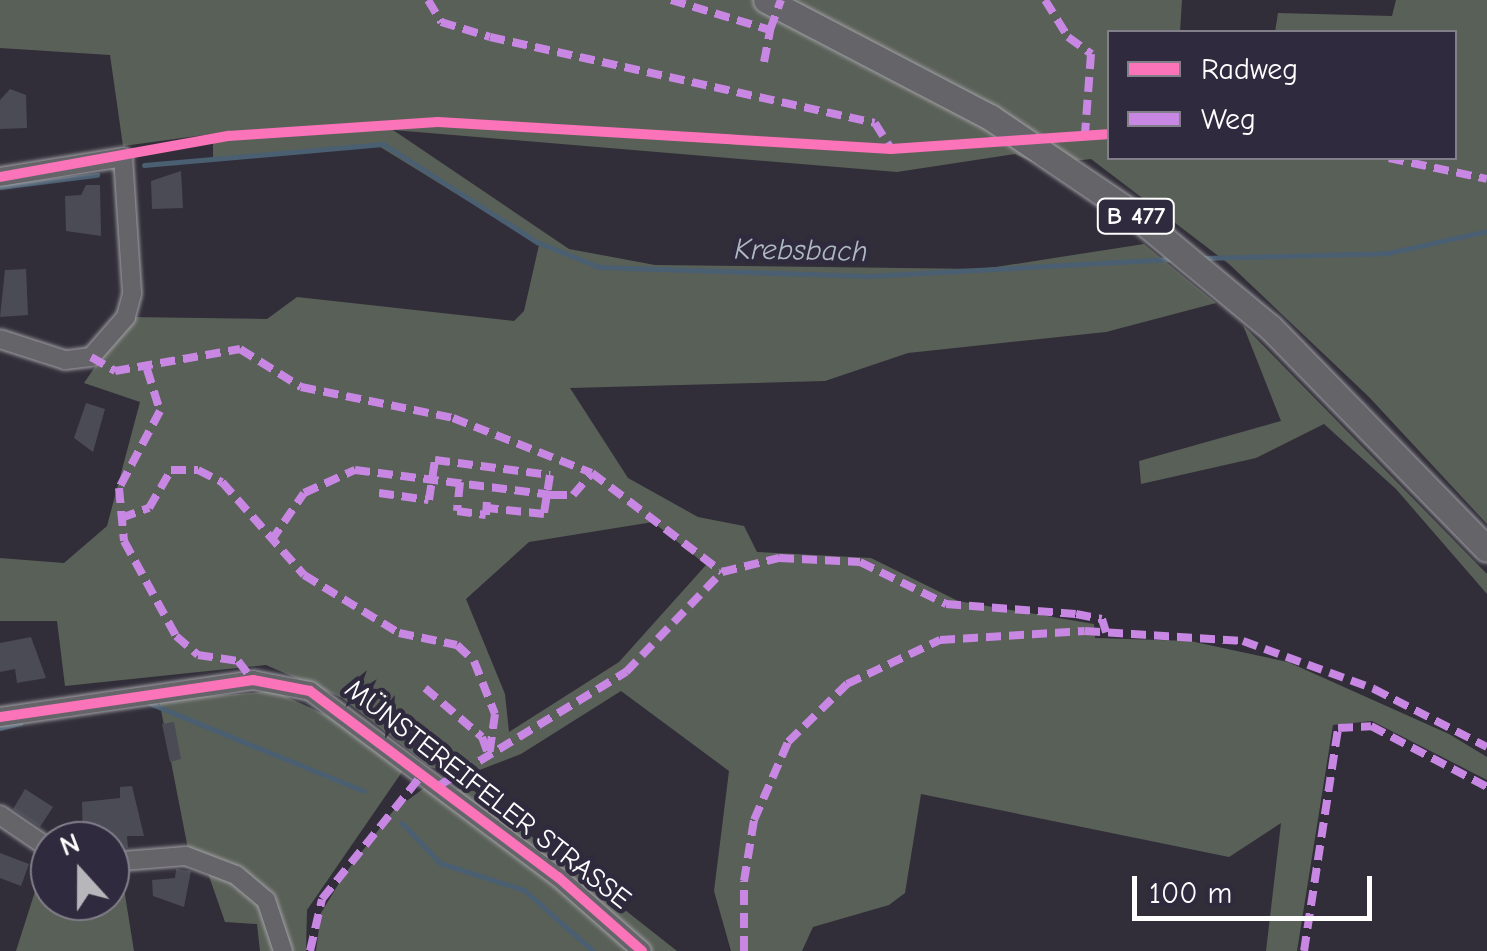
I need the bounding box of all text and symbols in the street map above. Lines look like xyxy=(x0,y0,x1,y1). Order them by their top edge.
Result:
legend xyxy=(1107,30,1457,160)
text: Radweg xyxy=(1201,52,1298,87)
text: Weg xyxy=(1201,102,1256,137)
road number: B 477 xyxy=(1096,196,1176,236)
water label: Krebsbach xyxy=(734,232,868,270)
street label: MÜNSTEREIFELER STRASSE xyxy=(338,672,638,916)
north arrow xyxy=(30,821,130,921)
text: N xyxy=(56,827,84,863)
scale bar xyxy=(1137,856,1377,918)
text: 100 m xyxy=(1149,876,1232,911)

